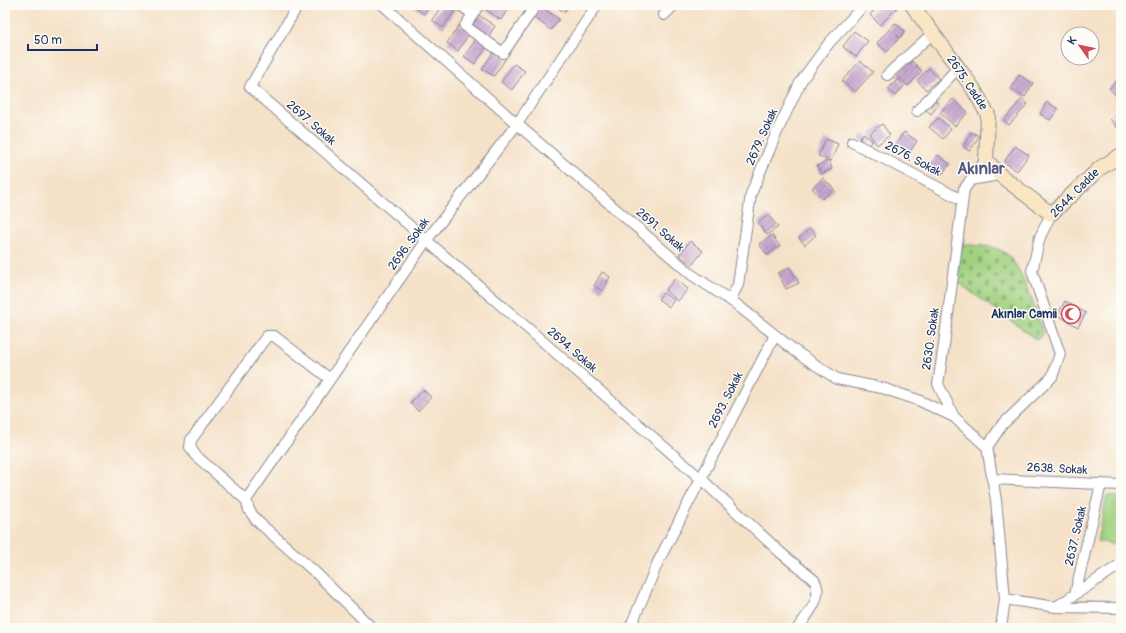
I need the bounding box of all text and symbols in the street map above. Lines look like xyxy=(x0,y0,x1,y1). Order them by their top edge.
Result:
scale bar xyxy=(28,26,97,52)
north arrow xyxy=(1060,26,1100,66)
text: 50 m xyxy=(34,33,62,48)
text: K xyxy=(1065,34,1079,47)
street label: 2675. Cadde xyxy=(943,53,991,113)
street label: 2697. Sokak xyxy=(283,97,339,149)
street label: 2679. Sokak xyxy=(743,106,781,168)
street label: 2676. Sokak xyxy=(882,138,944,180)
district label: Akınlar xyxy=(957,159,1005,179)
street label: 2644. Cadde xyxy=(1047,165,1103,221)
street label: 2691. Sokak xyxy=(633,205,687,255)
street label: 2696. Sokak xyxy=(385,215,433,273)
mosque icon: Akınlar Camii xyxy=(1060,303,1082,325)
street label: 2630. Sokak xyxy=(919,307,943,371)
place label: Akınlar Camii xyxy=(991,307,1057,322)
street label: 2694. Sokak xyxy=(544,324,600,376)
street label: 2693. Sokak xyxy=(706,369,746,431)
street label: 2638. Sokak xyxy=(1026,460,1088,478)
street label: 2637. Sokak xyxy=(1062,505,1090,567)

